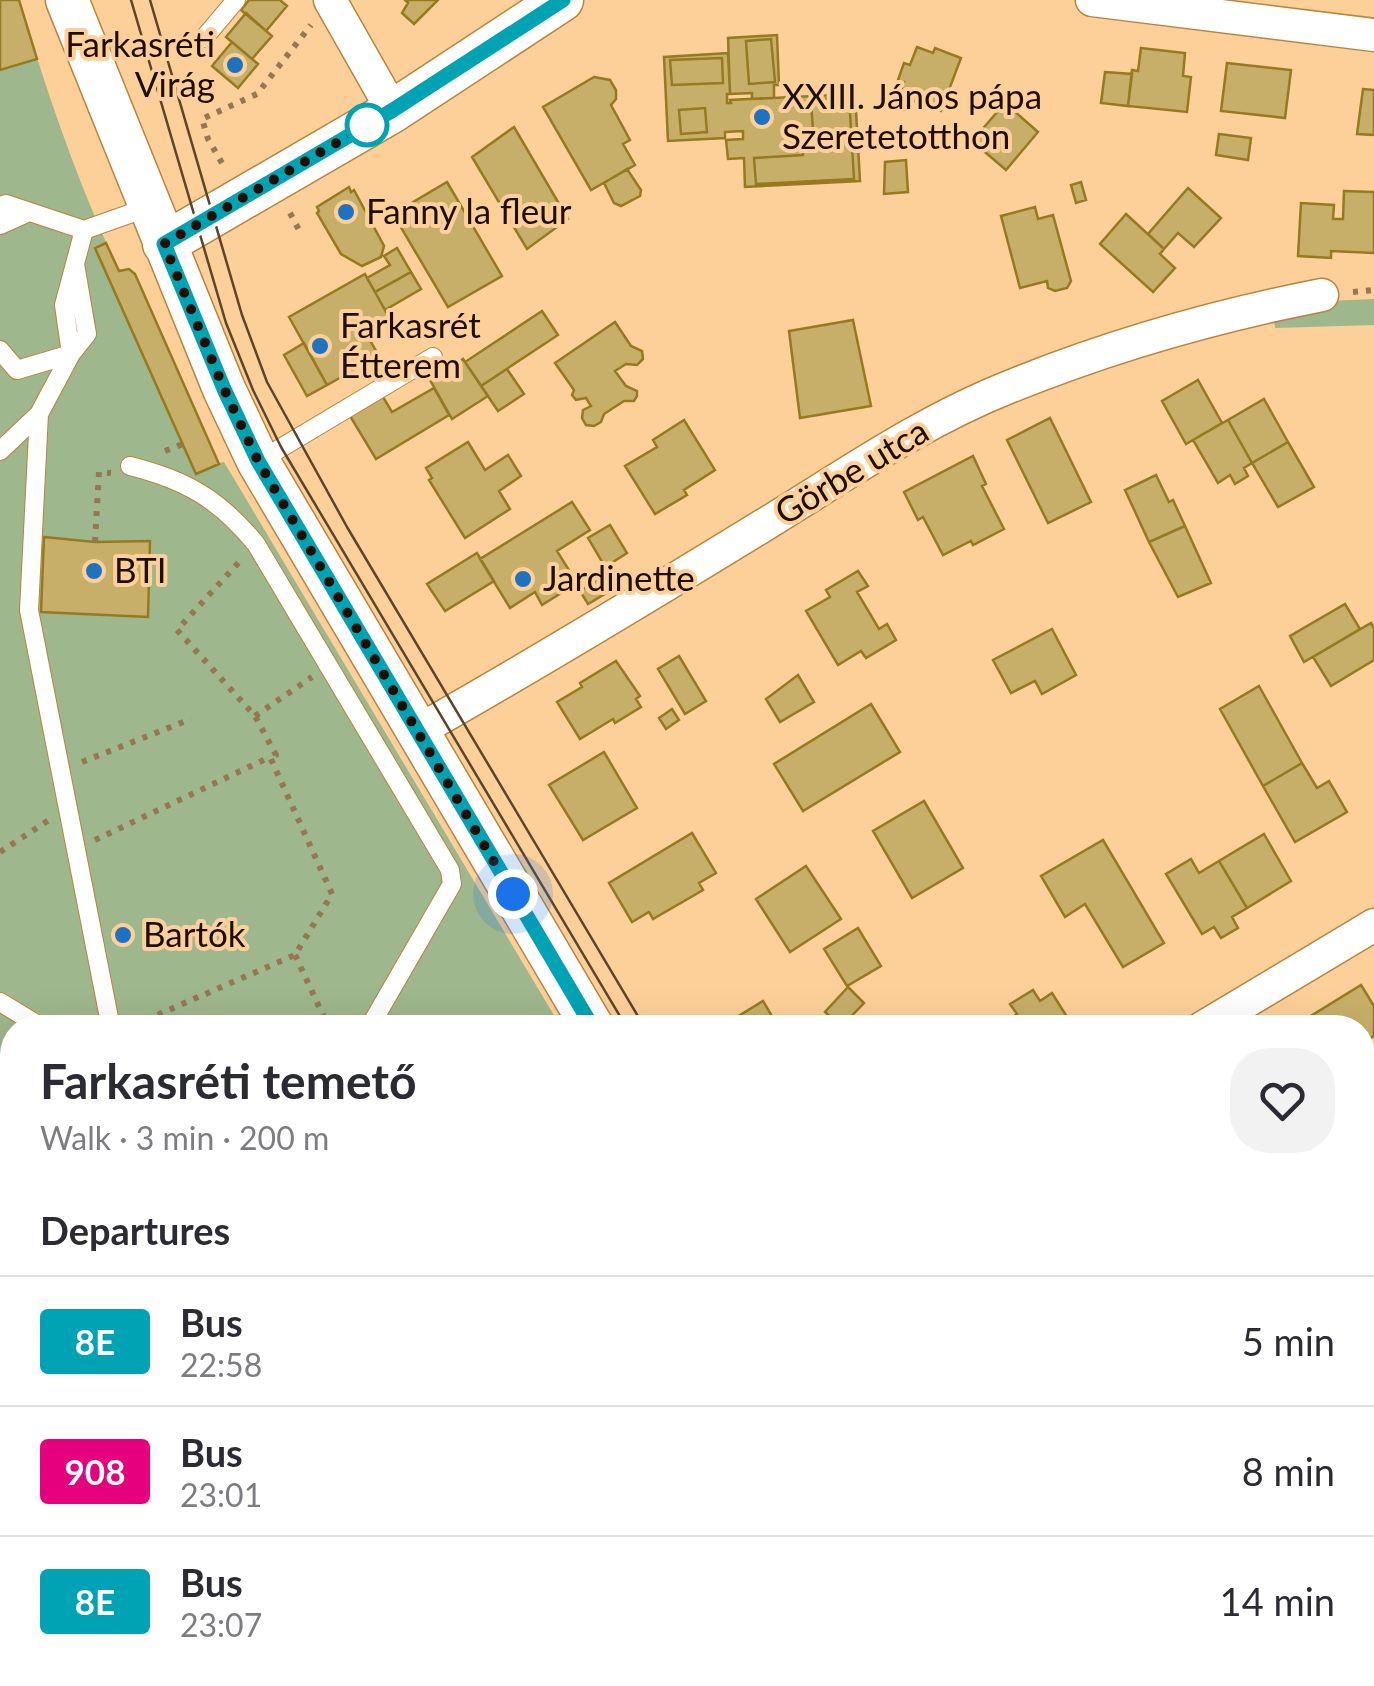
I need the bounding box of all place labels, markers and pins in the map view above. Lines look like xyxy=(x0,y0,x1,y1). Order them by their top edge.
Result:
place label: Farkasréti Virág xyxy=(65,22,215,104)
marker: Farkasréti Virág xyxy=(224,54,246,76)
place label: XXIII. János pápa Szeretetotthon xyxy=(782,74,1042,156)
unlabelled marker xyxy=(346,104,388,146)
marker: XXIII. János pápa Szeretetotthon xyxy=(751,106,773,128)
place label: Fanny la fleur xyxy=(366,189,572,231)
marker: Fanny la fleur xyxy=(335,201,357,223)
place label: Farkasrét Étterem xyxy=(340,303,481,385)
marker: Farkasrét Étterem xyxy=(309,335,331,357)
place label: BTI xyxy=(114,548,167,590)
place label: Jardinette xyxy=(543,556,695,598)
marker: BTI xyxy=(83,560,105,582)
marker: Jardinette xyxy=(512,568,534,590)
place label: Bartók xyxy=(143,912,246,954)
marker: Bartók xyxy=(112,924,134,946)

